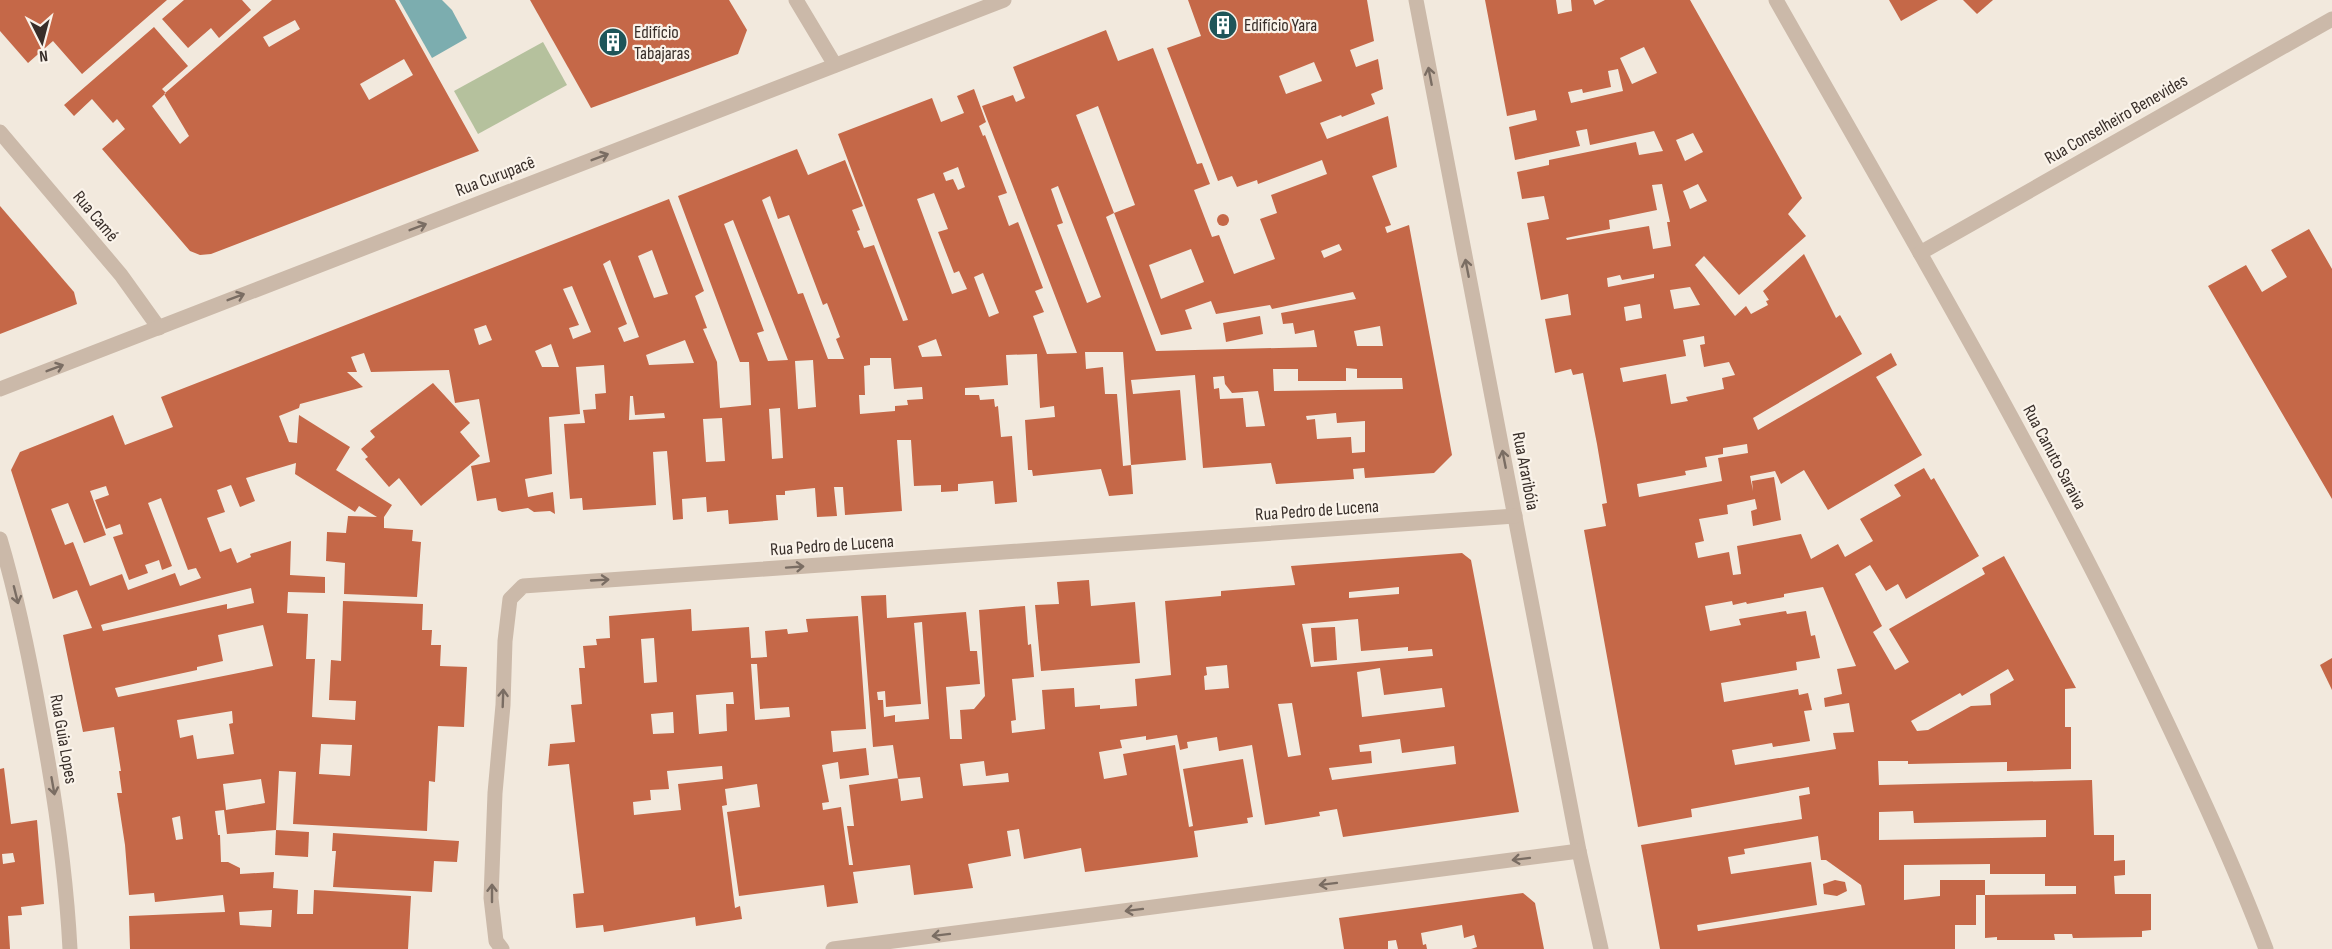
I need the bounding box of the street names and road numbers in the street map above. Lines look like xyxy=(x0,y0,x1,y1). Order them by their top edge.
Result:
street label: Rua Conselheiro Benevides xyxy=(2041,70,2191,169)
street label: Rua Curupacê xyxy=(453,152,538,201)
street label: Rua Camé xyxy=(68,187,123,246)
street label: Rua Canuto Saraiva xyxy=(2018,401,2091,513)
street label: Rua Araribóia xyxy=(1508,430,1543,512)
street label: Rua Pedro de Lucena xyxy=(1254,496,1380,525)
street label: Rua Pedro de Lucena xyxy=(769,531,895,560)
street label: Rua Guia Lopes xyxy=(45,693,82,785)

